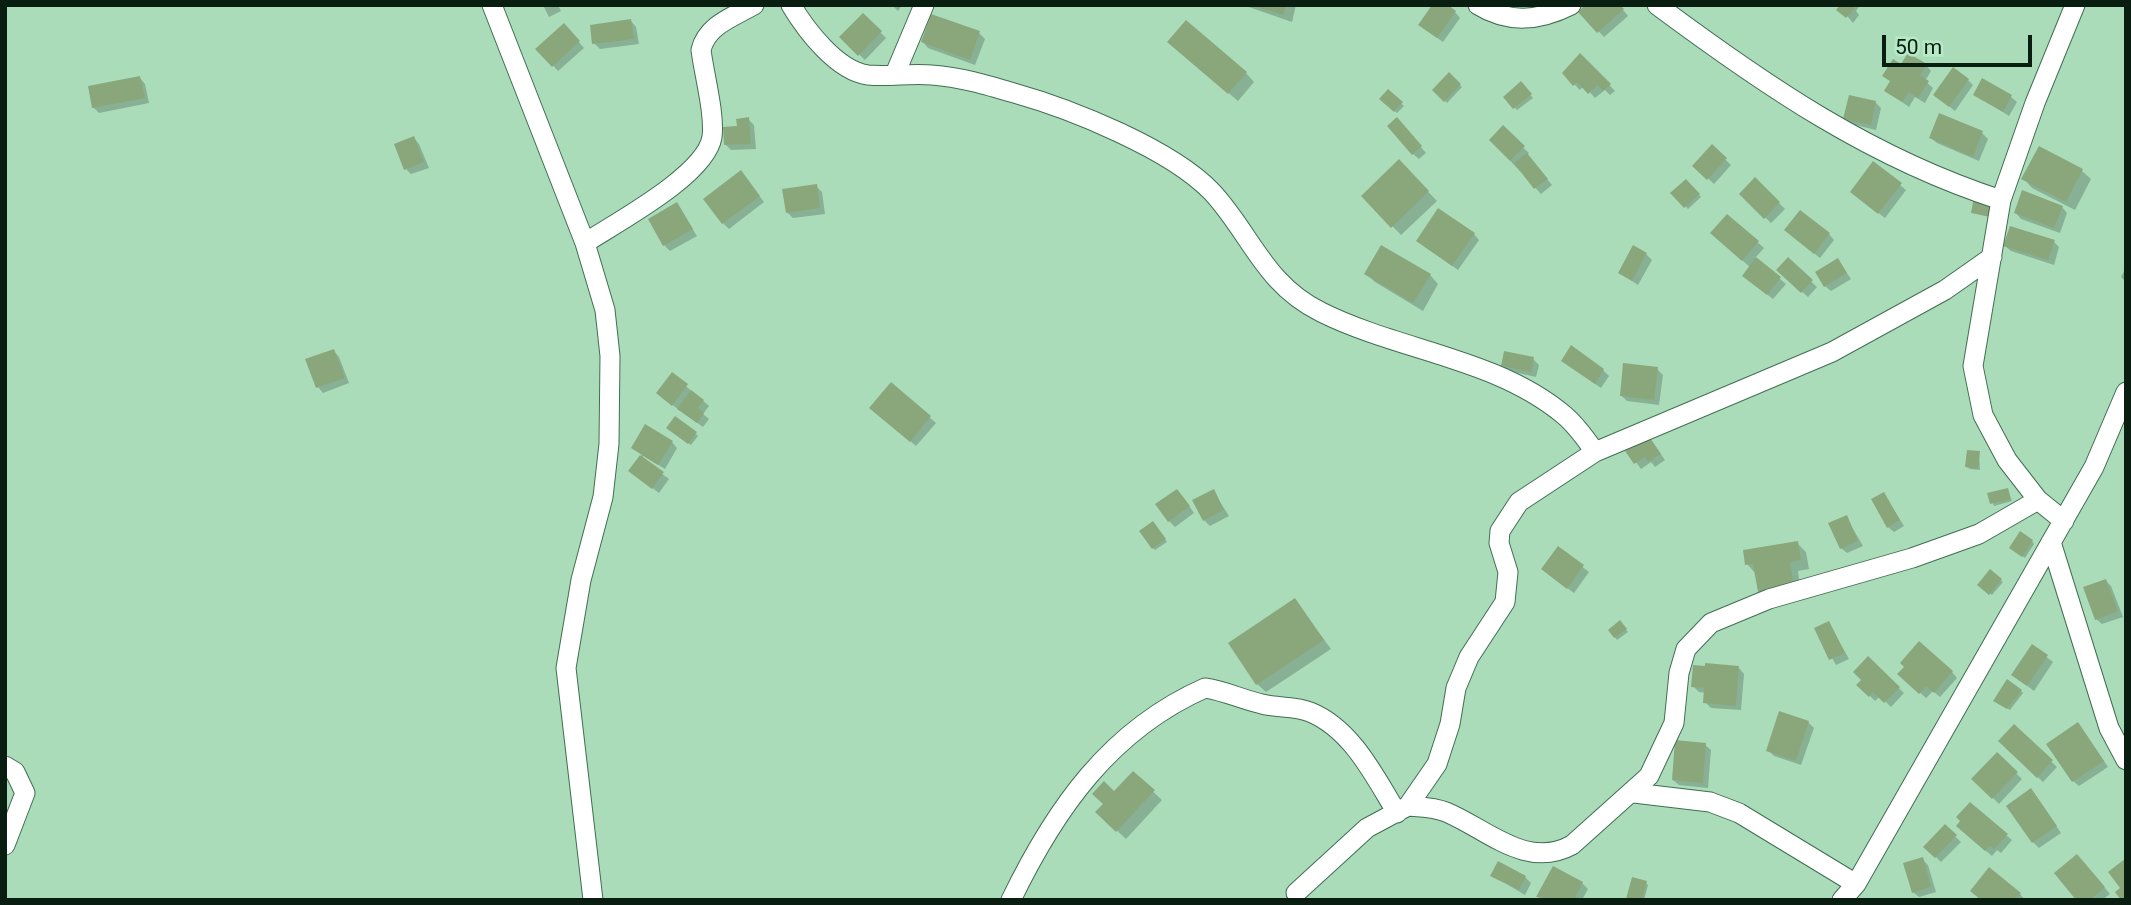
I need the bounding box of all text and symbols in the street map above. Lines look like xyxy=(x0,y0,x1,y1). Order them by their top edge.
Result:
scale bar xyxy=(1886,21,2036,65)
text: 50 m xyxy=(1895,35,1942,59)

